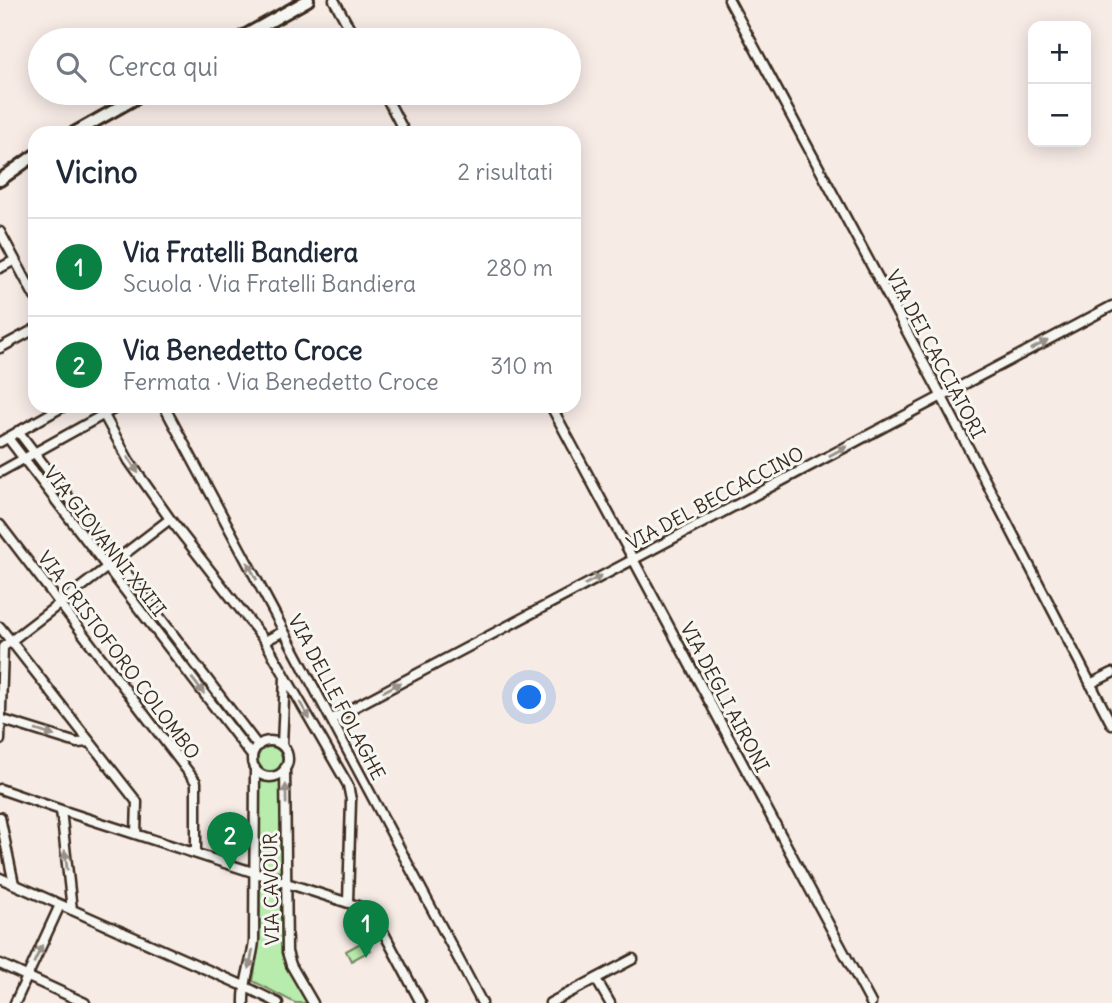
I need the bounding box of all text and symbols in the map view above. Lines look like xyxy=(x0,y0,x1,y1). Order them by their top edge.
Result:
map controls xyxy=(1028,21,1091,147)
button: + xyxy=(1028,21,1091,84)
search box xyxy=(28,28,581,105)
icon: search xyxy=(52,48,90,86)
text: Cerca qui xyxy=(108,50,218,83)
button: − xyxy=(1028,84,1091,147)
text: Vicino xyxy=(56,153,138,191)
text: 2 risultati xyxy=(458,157,553,186)
text: Via Fratelli Bandiera xyxy=(123,236,358,269)
text: 1 xyxy=(74,253,84,282)
text: 280 m xyxy=(486,253,553,282)
street label: VIA DEI CACCIATORI xyxy=(881,265,991,443)
text: Scuola · Via Fratelli Bandiera xyxy=(123,269,416,298)
text: Via Benedetto Croce xyxy=(123,334,362,367)
one-way arrow xyxy=(1029,339,1049,351)
text: 2 xyxy=(73,351,85,380)
text: 310 m xyxy=(490,351,553,380)
text: Fermata · Via Benedetto Croce xyxy=(123,367,439,396)
street label: VIA DEL BECCACCINO xyxy=(622,441,808,555)
one-way arrow xyxy=(828,446,848,457)
one-way arrow xyxy=(126,455,139,475)
street label: VIA GIOVANNI XXIII xyxy=(39,461,171,621)
street label: VIA CRISTOFORO COLOMBO xyxy=(33,546,205,764)
one-way arrow xyxy=(247,561,258,581)
one-way arrow xyxy=(583,574,603,586)
street label: VIA DELLE FOLAGHE xyxy=(283,610,391,784)
street label: VIA DEGLI AIRONI xyxy=(675,618,775,776)
one-way arrow xyxy=(190,677,205,695)
your location xyxy=(512,680,546,714)
one-way arrow xyxy=(383,681,402,693)
one-way arrow xyxy=(299,701,311,721)
one-way arrow xyxy=(34,729,55,739)
one-way arrow xyxy=(280,783,292,805)
pin: 2 xyxy=(207,812,253,870)
street label: VIA CAVOUR xyxy=(258,833,284,945)
one-way arrow xyxy=(61,849,72,871)
pin: 1 xyxy=(343,900,389,958)
one-way arrow xyxy=(32,944,44,964)
one-way arrow xyxy=(245,948,256,970)

